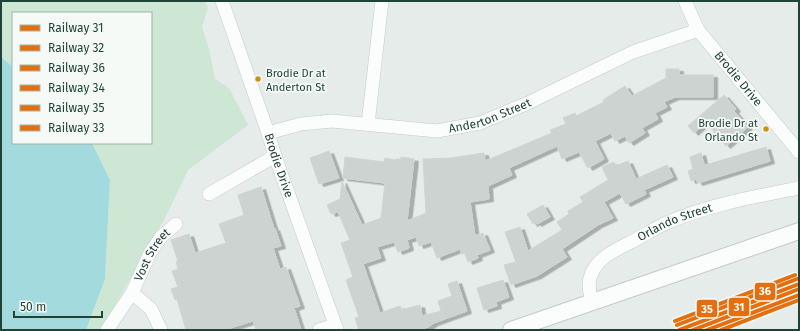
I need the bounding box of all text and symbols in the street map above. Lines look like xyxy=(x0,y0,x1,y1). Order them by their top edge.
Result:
legend xyxy=(12,12,152,144)
text: Railway 31 xyxy=(48,21,103,35)
text: Railway 32 xyxy=(48,41,104,55)
street label: Brodie Drive xyxy=(712,48,765,109)
text: Railway 36 xyxy=(48,61,105,75)
place label: Brodie Dr at Anderton St xyxy=(266,67,326,94)
marker: Brodie Dr at Anderton St xyxy=(253,74,263,84)
text: Railway 34 xyxy=(48,81,105,95)
street label: Anderton Street xyxy=(448,95,534,136)
text: Railway 35 xyxy=(48,101,104,115)
place label: Brodie Dr at Orlando St xyxy=(698,117,758,144)
text: Railway 33 xyxy=(48,121,104,135)
marker: Brodie Dr at Orlando St xyxy=(761,124,771,134)
street label: Brodie Drive xyxy=(261,132,296,200)
street label: Orlando Street xyxy=(635,200,714,244)
street label: Vost Street xyxy=(131,225,173,283)
line badge: 36 xyxy=(754,282,776,301)
text: 36 xyxy=(758,285,771,298)
scale bar xyxy=(14,293,102,319)
line badge: 31 xyxy=(728,297,750,317)
line badge: 35 xyxy=(696,299,718,318)
text: 50 m xyxy=(20,300,46,314)
text: 31 xyxy=(733,301,744,314)
text: 35 xyxy=(700,303,713,316)

